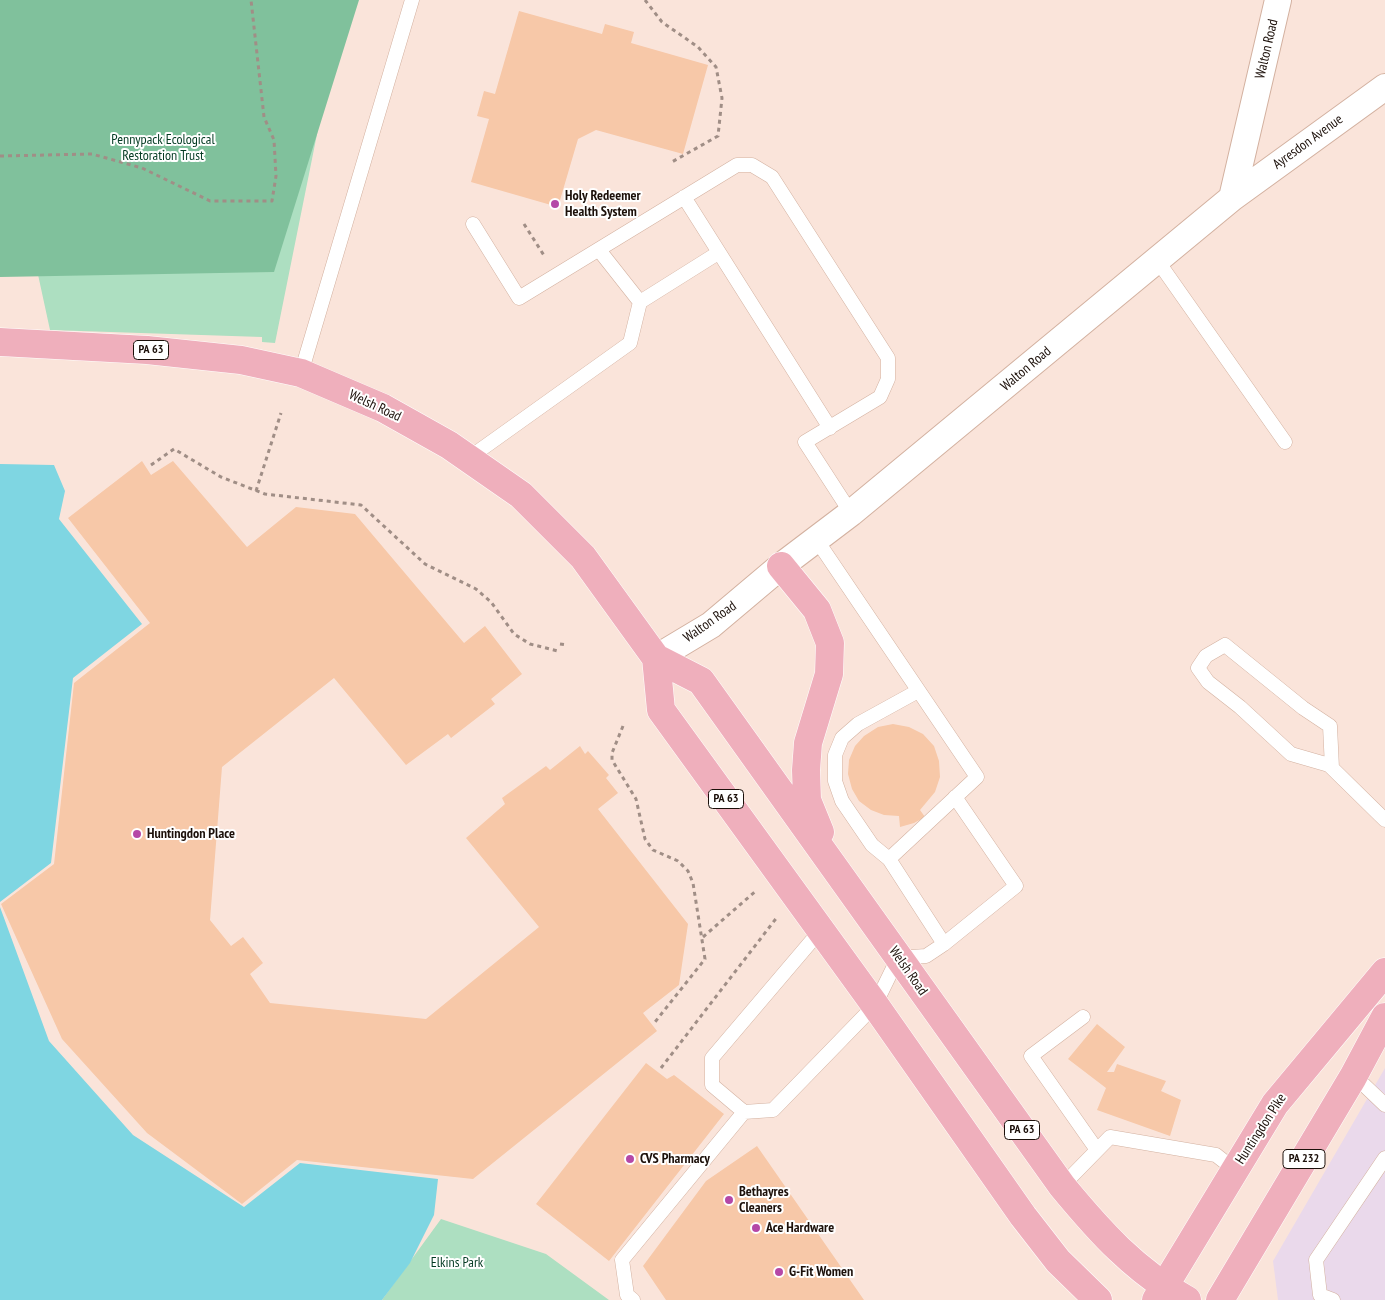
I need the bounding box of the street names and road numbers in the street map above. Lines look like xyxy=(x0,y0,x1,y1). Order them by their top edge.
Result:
street label: Walton Road xyxy=(1252,18,1282,80)
street label: Ayresdon Avenue xyxy=(1270,111,1346,173)
road number: PA 63 xyxy=(134,340,168,360)
street label: Walton Road xyxy=(997,343,1055,395)
street label: Welsh Road xyxy=(346,387,404,425)
street label: Walton Road xyxy=(680,598,740,646)
road number: PA 63 xyxy=(708,790,744,809)
street label: Welsh Road xyxy=(885,943,931,999)
street label: Huntingdon Pike xyxy=(1232,1091,1290,1167)
road number: PA 63 xyxy=(1004,1120,1040,1140)
road number: PA 232 xyxy=(1283,1150,1325,1168)

